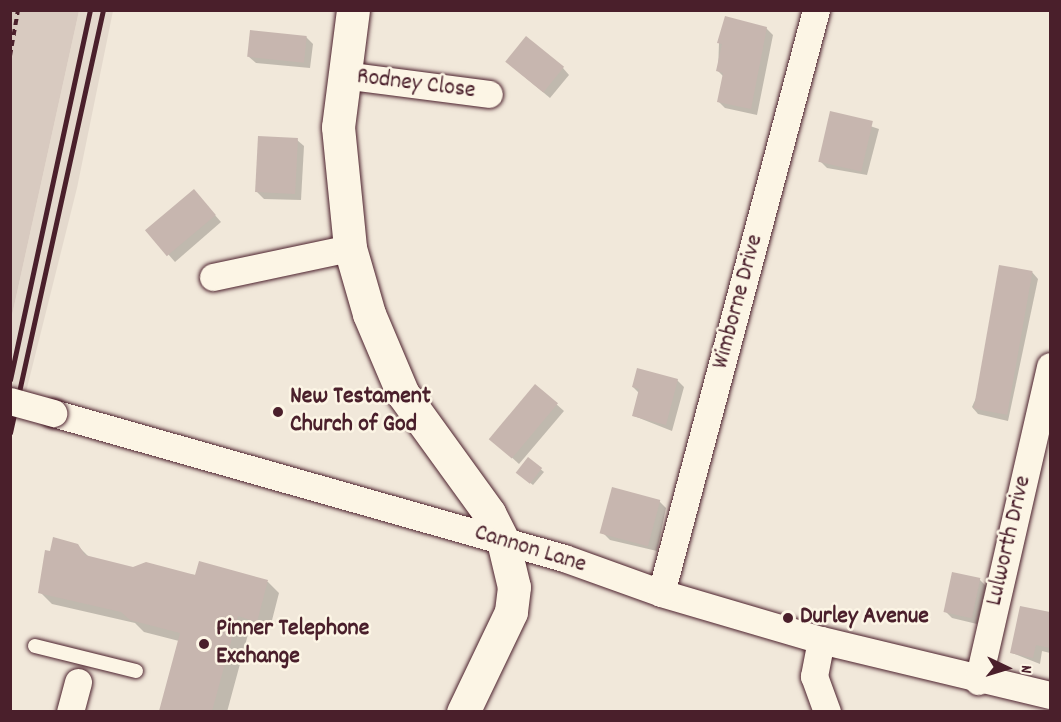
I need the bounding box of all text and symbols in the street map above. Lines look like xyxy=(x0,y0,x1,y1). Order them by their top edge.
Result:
street label: Rodney Close xyxy=(355,63,477,107)
street label: Wimborne Drive xyxy=(707,232,771,372)
place label: New Testament Church of God xyxy=(290,384,431,440)
marker: New Testament Church of God xyxy=(271,405,285,419)
street label: Lulworth Drive xyxy=(981,473,1039,609)
street label: Cannon Lane xyxy=(471,519,589,581)
place label: Durley Avenue xyxy=(800,604,929,632)
marker: Durley Avenue xyxy=(781,611,795,625)
place label: Pinner Telephone Exchange xyxy=(216,616,369,672)
marker: Pinner Telephone Exchange xyxy=(197,637,211,651)
north arrow xyxy=(977,638,1037,698)
text: N xyxy=(1014,665,1037,674)

